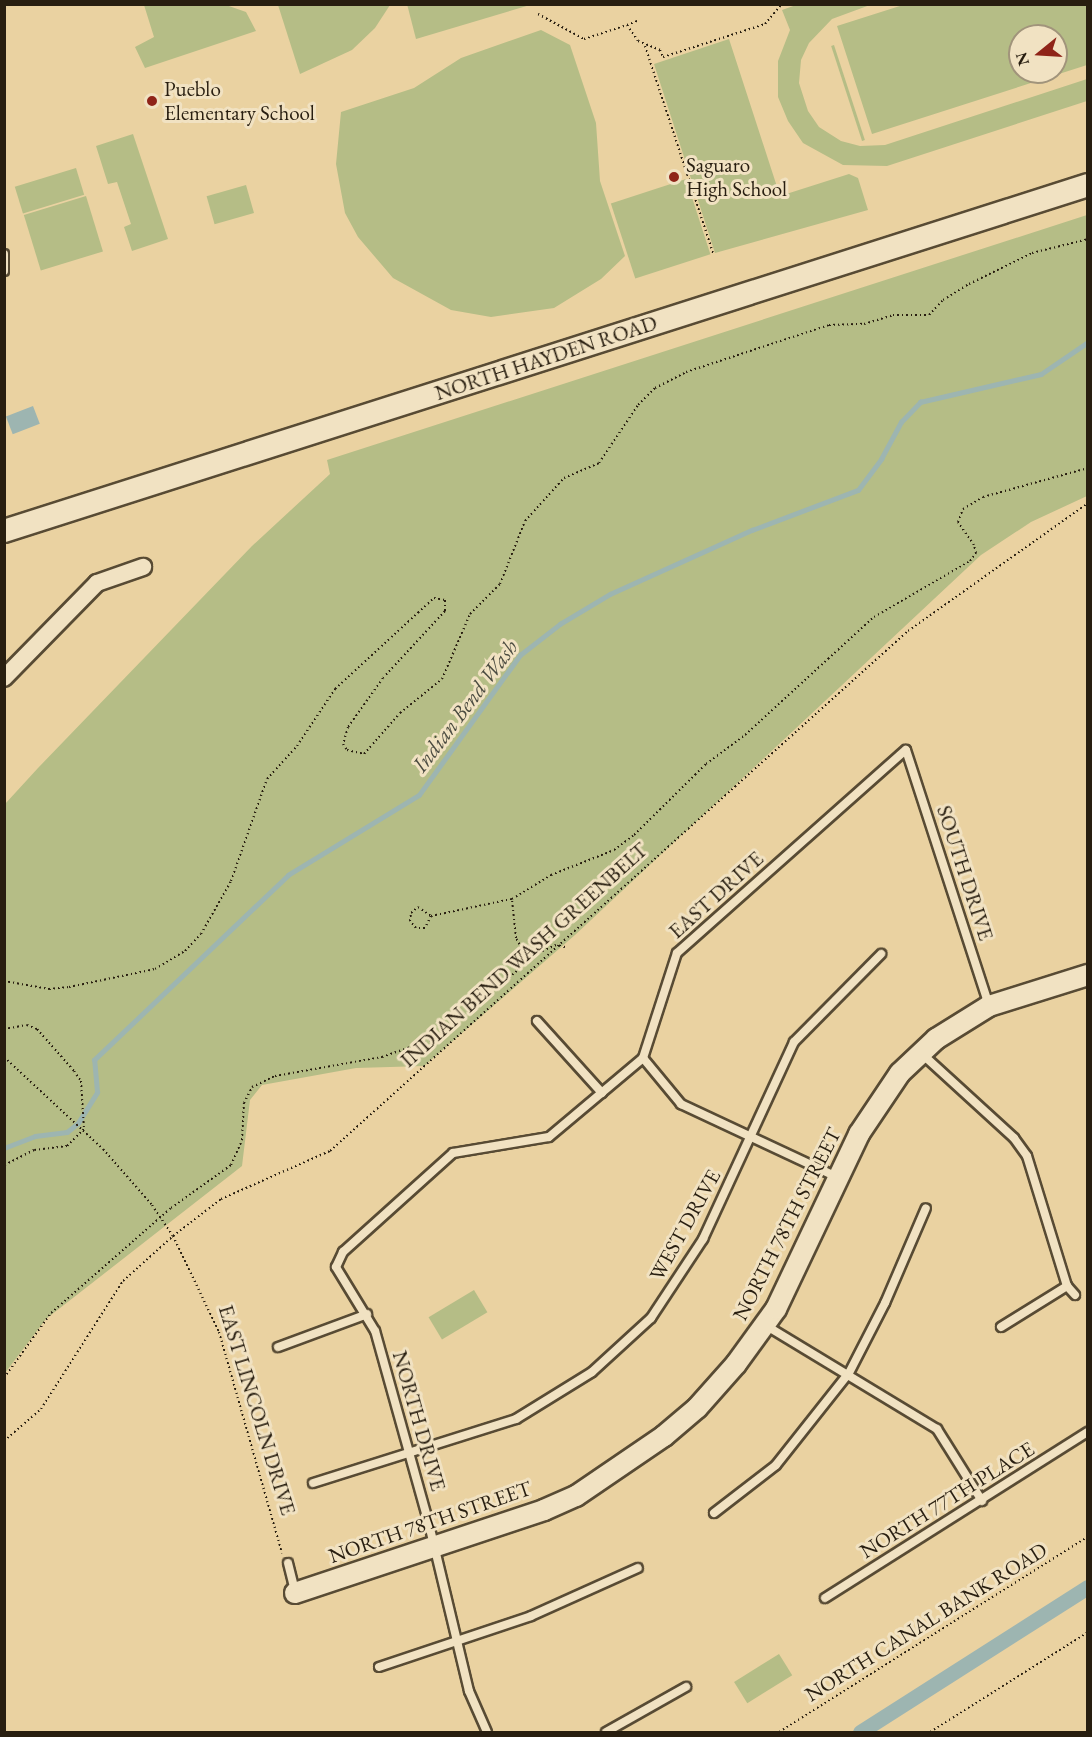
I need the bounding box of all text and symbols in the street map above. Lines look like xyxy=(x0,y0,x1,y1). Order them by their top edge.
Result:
north arrow xyxy=(1008,24,1068,84)
text: N xyxy=(1010,50,1034,69)
place label: Pueblo Elementary School xyxy=(164,76,315,126)
marker: Pueblo Elementary School xyxy=(145,94,159,108)
place label: Saguaro High School xyxy=(686,152,787,202)
marker: Saguaro High School xyxy=(667,170,681,184)
street label: NORTH HAYDEN ROAD xyxy=(432,310,660,406)
water label: Indian Bend Wash xyxy=(407,635,523,777)
street label: SOUTH DRIVE xyxy=(931,802,999,944)
street label: INDIAN BEND WASH GREENBELT xyxy=(395,837,653,1073)
street label: EAST DRIVE xyxy=(664,846,768,944)
street label: NORTH 78TH STREET xyxy=(727,1123,847,1325)
street label: WEST DRIVE xyxy=(644,1165,726,1285)
street label: EAST LINCOLN DRIVE xyxy=(213,1302,301,1518)
street label: NORTH DRIVE xyxy=(387,1348,451,1494)
street label: NORTH 77TH PLACE xyxy=(855,1436,1039,1564)
street label: NORTH 78TH STREET xyxy=(325,1475,535,1569)
street label: NORTH CANAL BANK ROAD xyxy=(800,1537,1052,1707)

